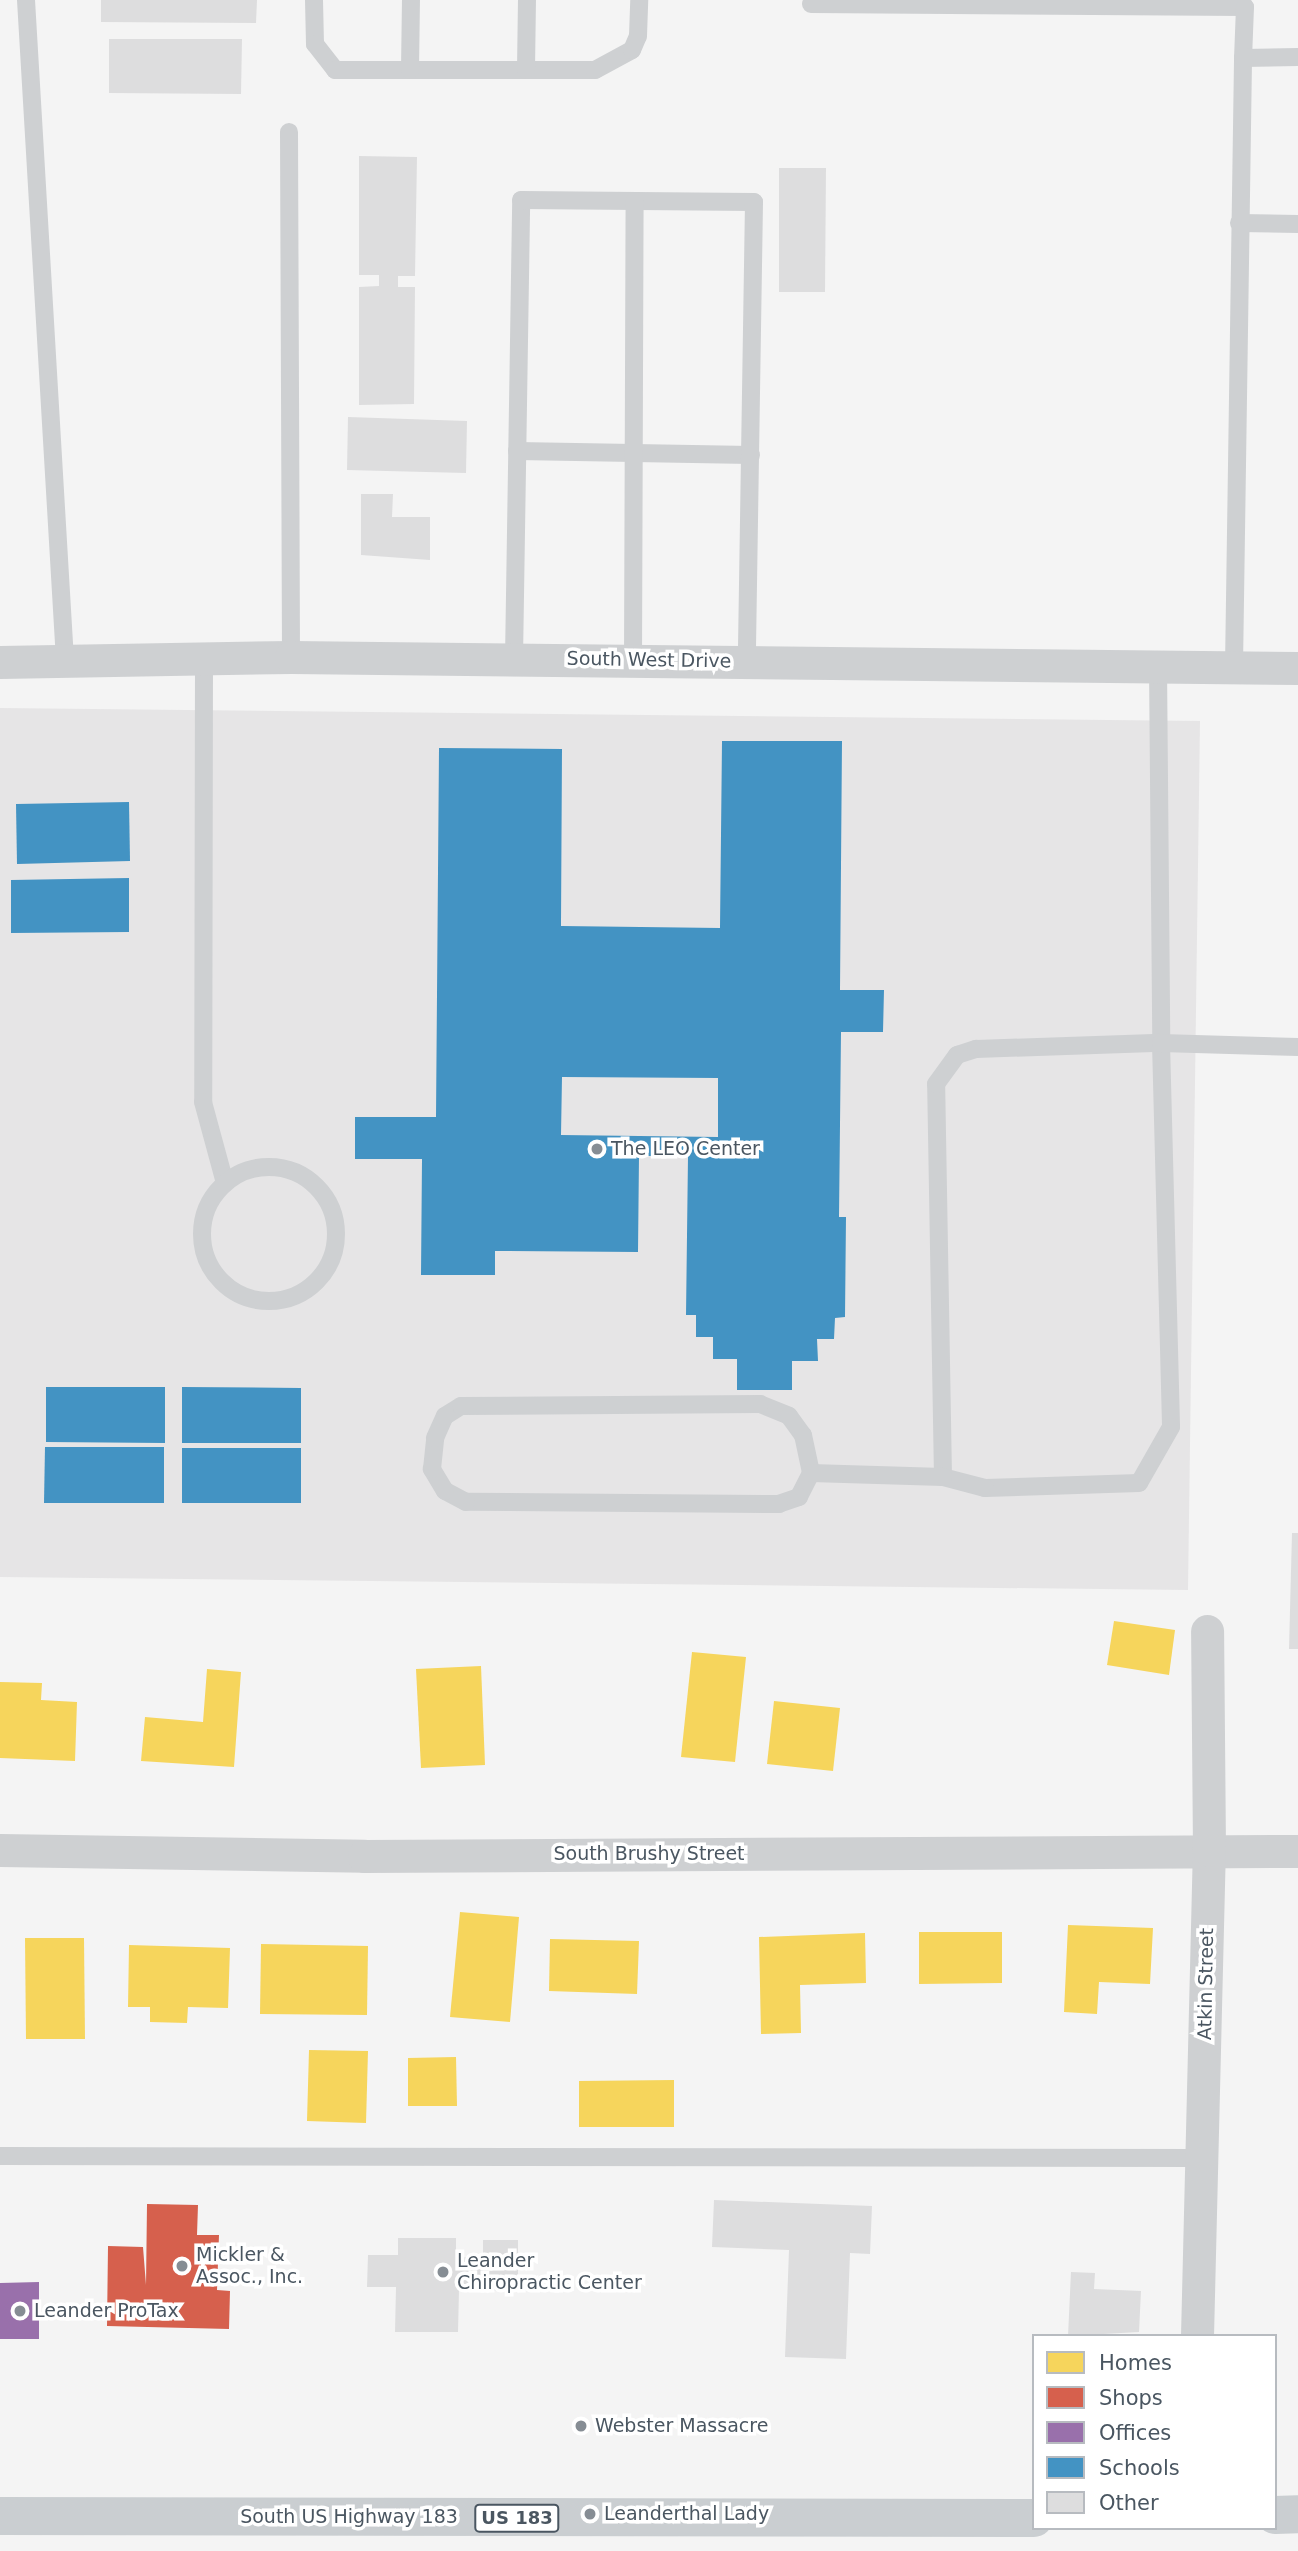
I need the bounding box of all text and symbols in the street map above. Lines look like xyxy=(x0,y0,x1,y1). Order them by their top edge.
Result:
street label: South West Drive xyxy=(566,647,732,673)
place label: The LEO Center xyxy=(611,1138,760,1160)
marker: The LEO Center xyxy=(589,1141,605,1157)
street label: South Brushy Street xyxy=(553,1843,745,1865)
street label: Atkin Street xyxy=(1194,1928,1218,2040)
place label: Mickler & Assoc., Inc. xyxy=(196,2244,303,2288)
place label: Leander Chiropractic Center xyxy=(457,2250,642,2294)
marker: Mickler & Assoc., Inc. xyxy=(174,2258,190,2274)
marker: Leander Chiropractic Center xyxy=(435,2264,451,2280)
place label: Leander ProTax xyxy=(34,2300,179,2322)
marker: Leander ProTax xyxy=(12,2303,28,2319)
legend xyxy=(1032,2334,1277,2530)
text: Homes xyxy=(1099,2351,1172,2375)
text: Shops xyxy=(1099,2386,1163,2410)
place label: Webster Massacre xyxy=(595,2415,768,2437)
marker: Webster Massacre xyxy=(573,2418,589,2434)
text: Offices xyxy=(1099,2421,1171,2445)
text: Schools xyxy=(1099,2456,1180,2480)
text: Other xyxy=(1099,2491,1159,2515)
place label: Leanderthal Lady xyxy=(604,2503,769,2525)
road number: US 183 xyxy=(473,2504,561,2532)
street label: South US Highway 183 xyxy=(240,2506,458,2528)
marker: Leanderthal Lady xyxy=(582,2506,598,2522)

